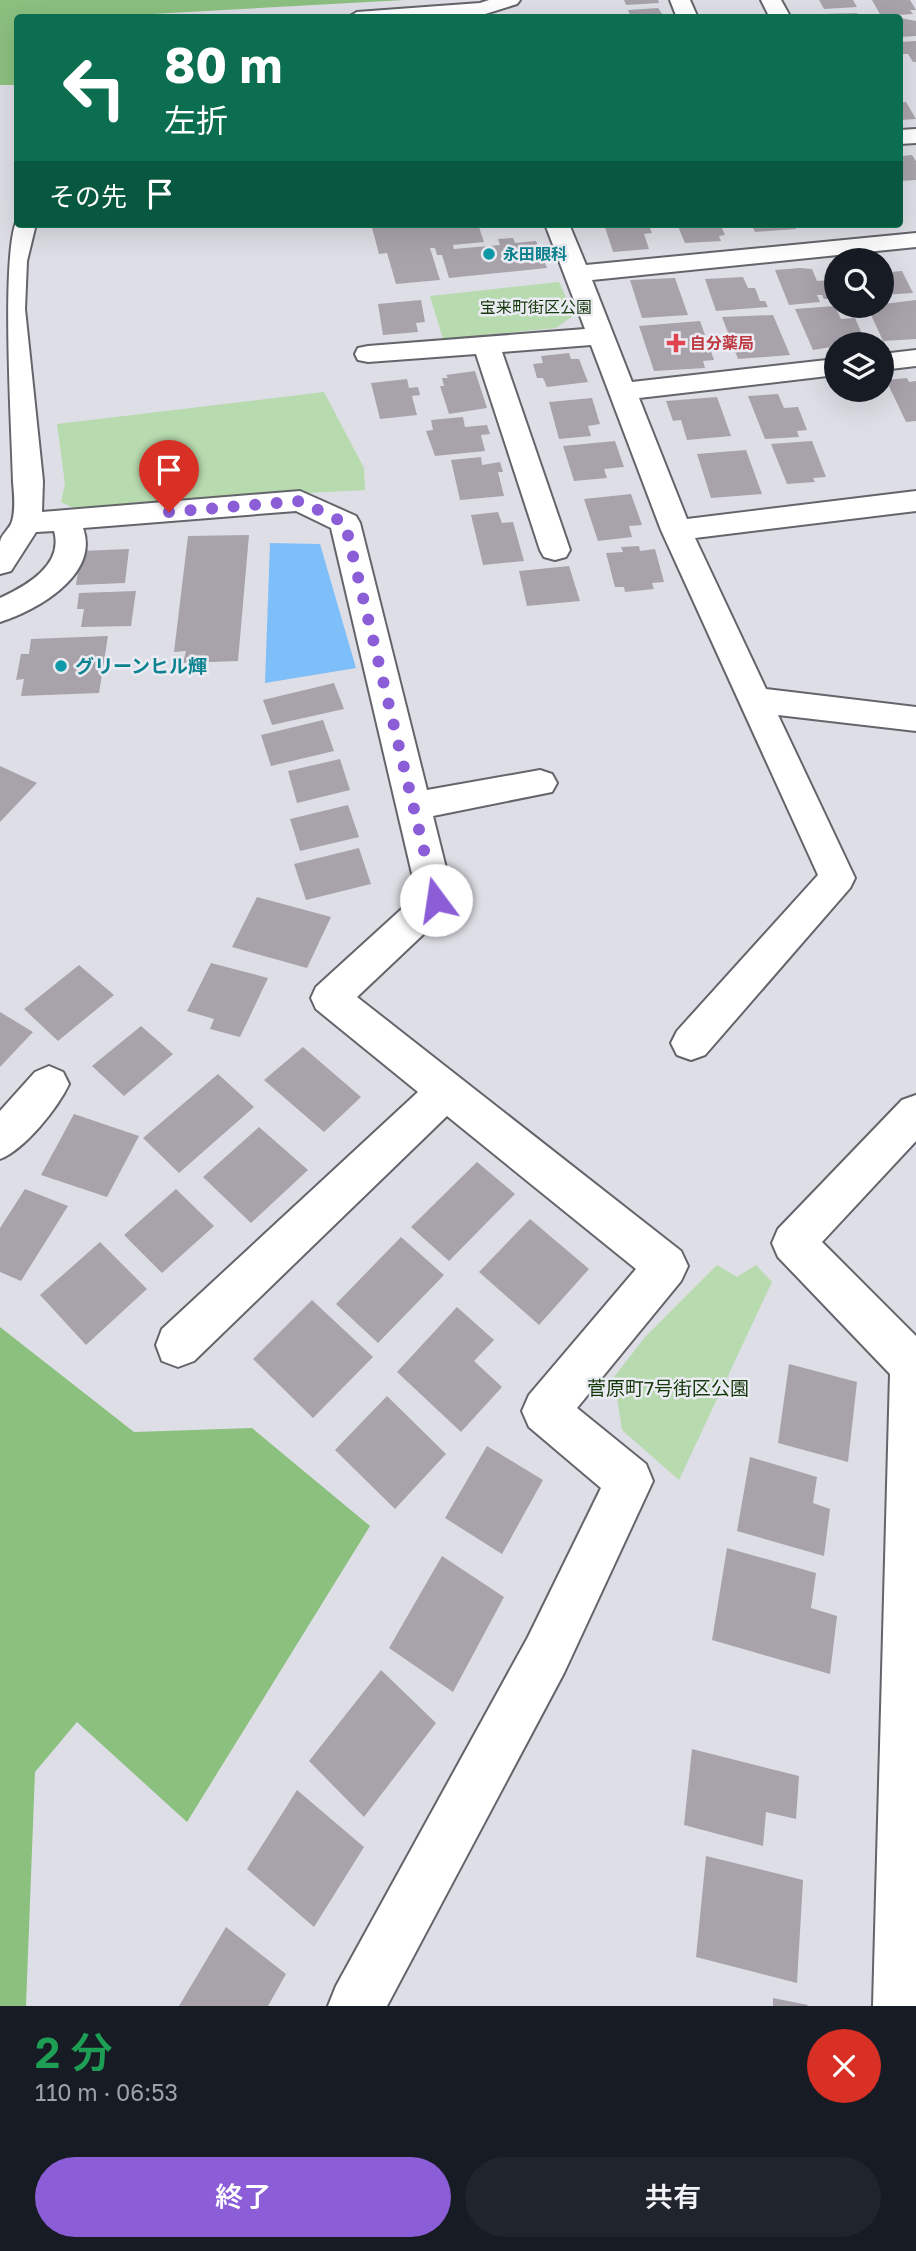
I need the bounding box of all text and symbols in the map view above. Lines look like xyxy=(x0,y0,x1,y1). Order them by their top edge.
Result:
text: 80 m xyxy=(164,35,282,94)
icon: left xyxy=(49,42,140,133)
text: 左折 xyxy=(164,101,228,139)
icon: arrive xyxy=(141,175,179,213)
text: その先 xyxy=(49,181,127,212)
place label: 永田眼科 xyxy=(503,244,567,264)
marker: 永田眼科 xyxy=(481,246,497,262)
map controls xyxy=(824,248,894,402)
button: search xyxy=(824,248,894,318)
park label: 宝来町街区公園 xyxy=(480,297,592,317)
button: layers xyxy=(824,332,894,402)
place label: 自分薬局 xyxy=(690,333,754,353)
marker: 自分薬局 xyxy=(668,335,684,351)
pin xyxy=(139,440,199,512)
icon: arrive xyxy=(150,451,188,489)
place label: グリーンヒル輝 xyxy=(75,654,207,677)
marker: グリーンヒル輝 xyxy=(53,658,69,674)
position arrow xyxy=(399,863,473,937)
park label: 菅原町7号街区公園 xyxy=(587,1376,749,1399)
text: 2 分 xyxy=(35,2027,113,2077)
button: close xyxy=(807,2029,881,2103)
text: 110 m · 06:53 xyxy=(35,2078,178,2106)
button: 終了 xyxy=(35,2157,451,2237)
button: 共有 xyxy=(465,2157,881,2237)

